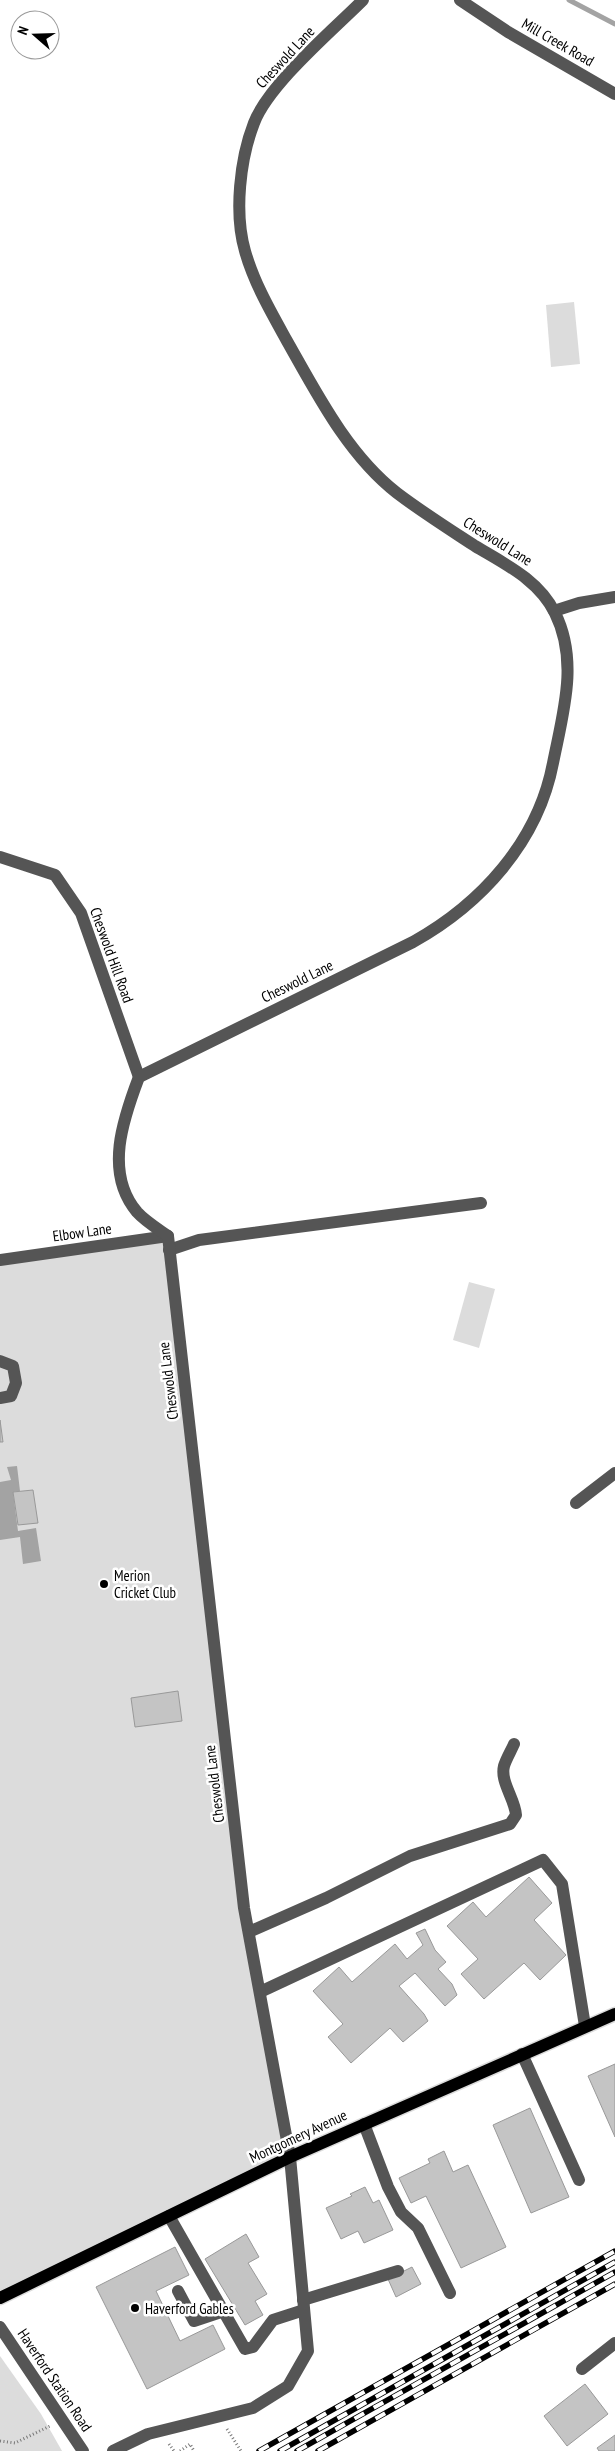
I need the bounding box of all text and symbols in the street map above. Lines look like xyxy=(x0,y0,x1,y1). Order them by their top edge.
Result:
north arrow xyxy=(10,10,60,60)
street label: Mill Creek Road xyxy=(518,14,598,70)
street label: Cheswold Lane xyxy=(251,22,319,92)
text: N xyxy=(13,24,33,37)
street label: Cheswold Lane xyxy=(460,512,536,570)
street label: Cheswold Hill Road xyxy=(86,905,138,1005)
street label: Cheswold Lane xyxy=(258,955,336,1007)
street label: Elbow Lane xyxy=(51,1218,113,1246)
street label: Cheswold Lane xyxy=(154,1341,182,1421)
place label: Merion Cricket Club xyxy=(114,1566,176,1602)
marker: Merion Cricket Club xyxy=(98,1578,110,1590)
street label: Cheswold Lane xyxy=(200,1744,228,1824)
street label: Montgomery Avenue xyxy=(246,2105,350,2167)
place label: Haverford Gables xyxy=(145,2299,234,2318)
marker: Haverford Gables xyxy=(129,2302,141,2314)
street label: Haverford Station Road xyxy=(14,2325,96,2435)

